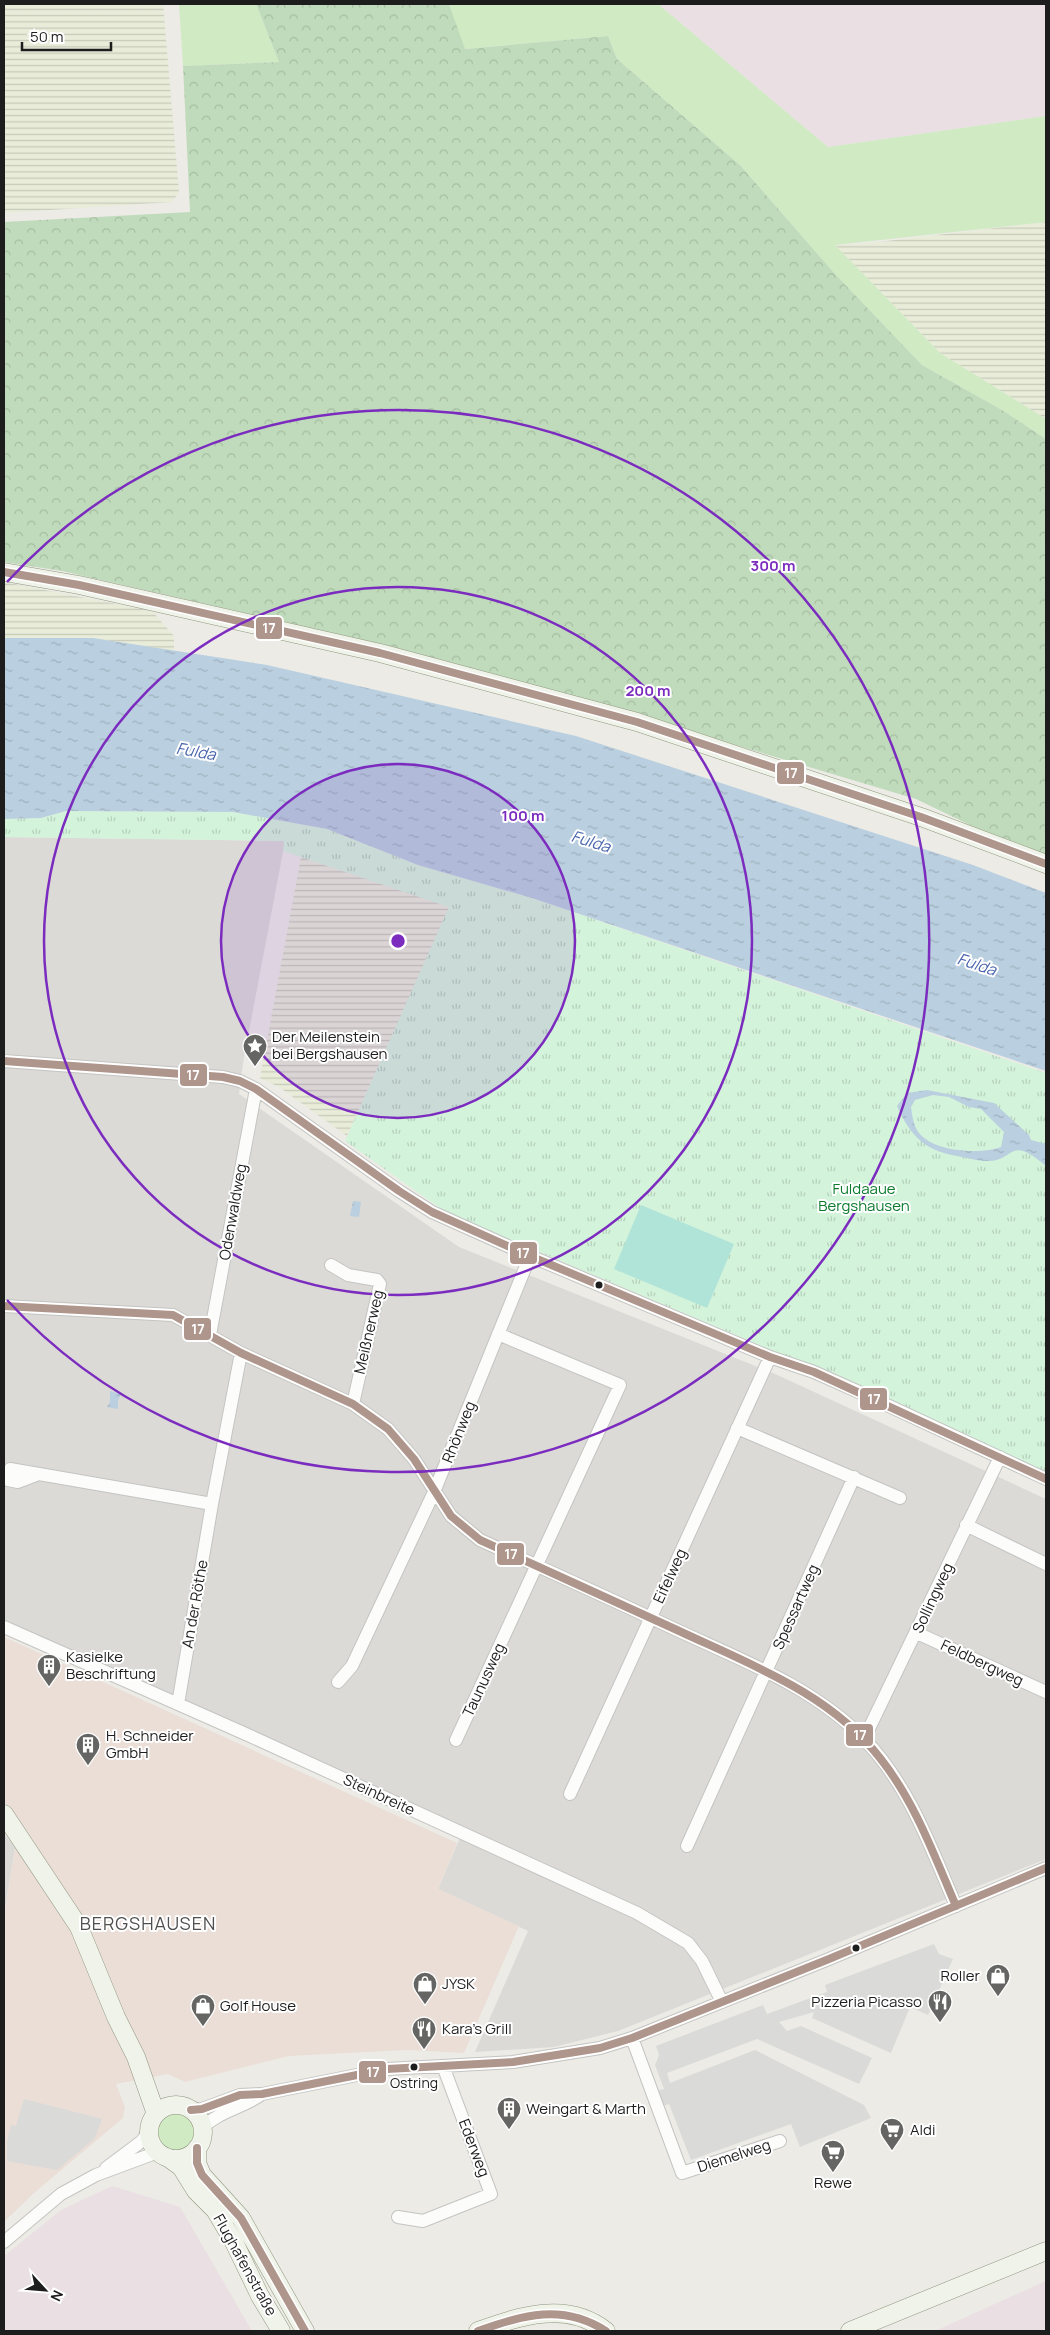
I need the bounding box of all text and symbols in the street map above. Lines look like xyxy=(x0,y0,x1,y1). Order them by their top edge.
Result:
scale bar xyxy=(22,20,111,52)
text: 50 m xyxy=(30,26,64,47)
text: 300 m xyxy=(751,555,795,576)
line badge: 17 xyxy=(255,616,283,640)
text: 17 xyxy=(262,618,276,637)
text: 200 m xyxy=(625,680,671,701)
water label: Fulda xyxy=(175,737,219,765)
line badge: 17 xyxy=(776,761,805,785)
text: 17 xyxy=(784,763,798,782)
text: 100 m xyxy=(502,805,544,826)
water label: Fulda xyxy=(569,825,614,858)
centre of rings xyxy=(389,932,407,950)
water label: Fulda xyxy=(955,947,1000,981)
place label: Der Meilenstein bei Bergshausen xyxy=(272,1026,388,1064)
place icon: Der Meilenstein bei Bergshausen xyxy=(242,1033,268,1067)
line badge: 17 xyxy=(179,1063,208,1087)
text: 17 xyxy=(186,1065,200,1084)
street label: Odenwaldweg xyxy=(214,1162,251,1262)
park label: Fuldaaue Bergshausen xyxy=(818,1178,910,1216)
line badge: 17 xyxy=(509,1241,538,1265)
text: 17 xyxy=(516,1243,530,1262)
unlabelled marker xyxy=(594,1280,604,1290)
street label: Meißnerweg xyxy=(349,1288,388,1376)
line badge: 17 xyxy=(183,1317,212,1341)
text: 17 xyxy=(191,1319,205,1338)
line badge: 17 xyxy=(859,1387,888,1411)
text: 17 xyxy=(867,1389,881,1408)
street label: Rhönweg xyxy=(437,1398,480,1466)
line badge: 17 xyxy=(496,1542,525,1566)
text: 17 xyxy=(504,1544,518,1563)
street label: Eifelweg xyxy=(648,1545,691,1607)
street label: An der Röthe xyxy=(176,1558,213,1650)
street label: Sollingweg xyxy=(907,1559,958,1636)
street label: Spessartweg xyxy=(767,1561,824,1653)
street label: Feldbergweg xyxy=(937,1634,1027,1691)
street label: Taunusweg xyxy=(457,1639,510,1720)
place label: Kasielke Beschriftung xyxy=(66,1646,156,1684)
building icon: Kasielke Beschriftung xyxy=(36,1653,62,1687)
line badge: 17 xyxy=(845,1723,874,1747)
place label: H. Schneider GmbH xyxy=(106,1725,194,1763)
text: 17 xyxy=(853,1725,867,1744)
building icon: H. Schneider GmbH xyxy=(75,1732,101,1766)
street label: Steinbreite xyxy=(340,1769,419,1820)
district label: BERGSHAUSEN xyxy=(80,1911,216,1935)
unlabelled marker xyxy=(851,1943,861,1953)
shop icon: Roller xyxy=(985,1963,1011,1997)
place label: Roller xyxy=(940,1965,981,1986)
shop icon: JYSK xyxy=(412,1971,438,2005)
place label: JYSK xyxy=(442,1973,475,1994)
restaurant icon: Pizzeria Picasso xyxy=(927,1989,953,2023)
place label: Pizzeria Picasso xyxy=(811,1991,922,2012)
shop icon: Golf House xyxy=(190,1993,216,2027)
place label: Golf House xyxy=(220,1995,296,2016)
restaurant icon: Kara's Grill xyxy=(411,2016,437,2050)
place label: Kara's Grill xyxy=(442,2018,512,2039)
line badge: 17 xyxy=(358,2060,387,2084)
text: 17 xyxy=(366,2062,380,2081)
marker: Ostring xyxy=(409,2062,419,2072)
place label: Ostring xyxy=(390,2073,438,2092)
building icon: Weingart & Marth xyxy=(496,2096,522,2130)
place label: Weingart & Marth xyxy=(526,2098,646,2119)
street label: Ederweg xyxy=(454,2116,495,2180)
supermarket icon: Aldi xyxy=(879,2117,905,2151)
place label: Aldi xyxy=(910,2119,935,2140)
street label: Diemelweg xyxy=(694,2134,773,2177)
supermarket icon: Rewe xyxy=(820,2139,846,2173)
place label: Rewe xyxy=(814,2172,852,2193)
street label: Flughafenstraße xyxy=(209,2210,282,2320)
north arrow xyxy=(20,2265,70,2315)
text: N xyxy=(46,2287,68,2305)

